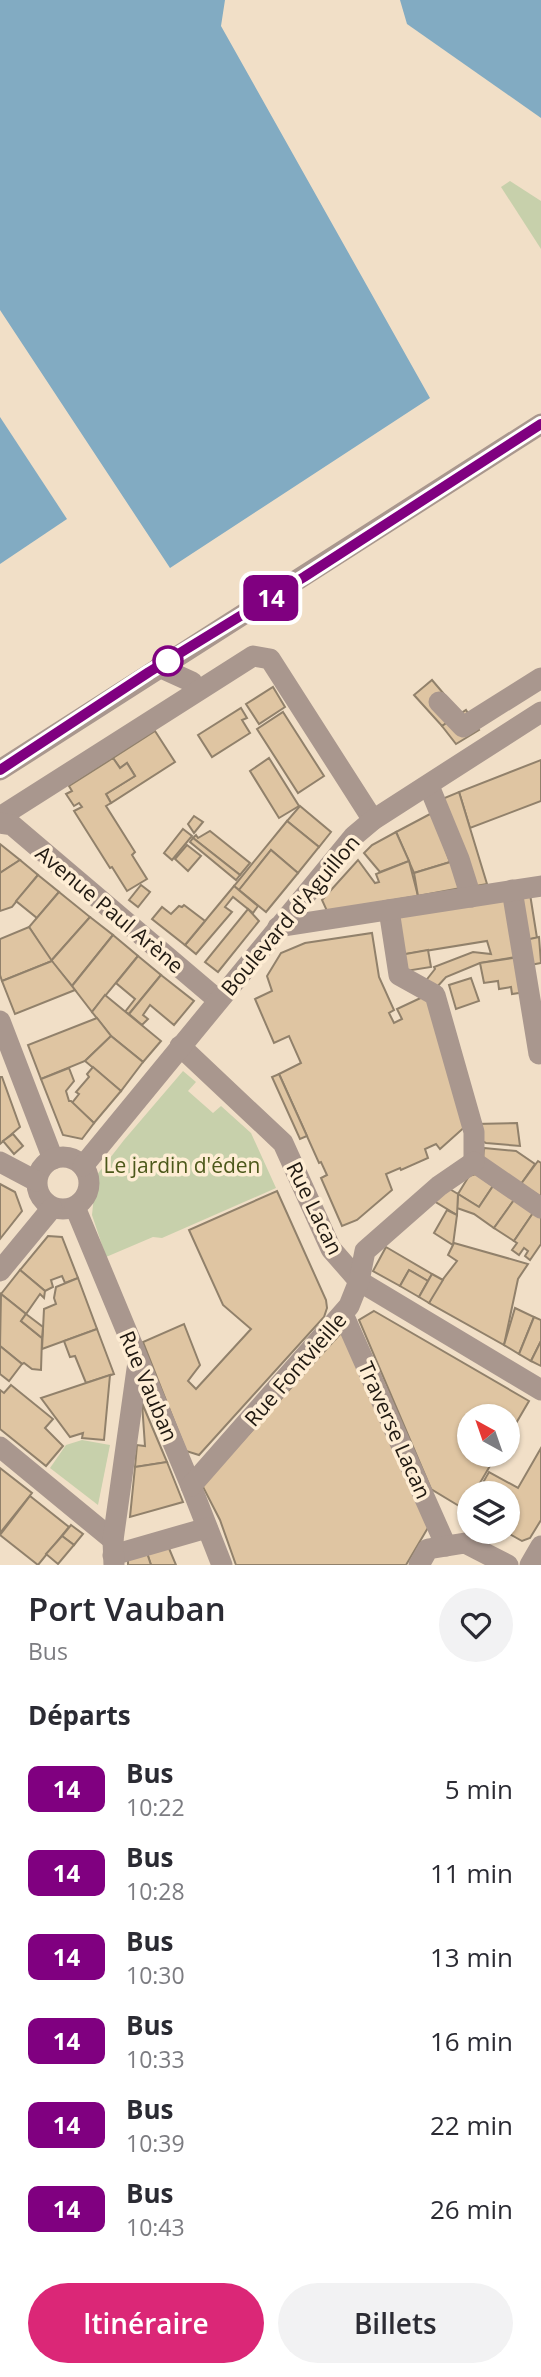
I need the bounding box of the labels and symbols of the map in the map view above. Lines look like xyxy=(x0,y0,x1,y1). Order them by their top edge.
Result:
line badge: 14 xyxy=(240,575,302,621)
unlabelled marker xyxy=(153,646,183,676)
street label: Boulevard d'Aguillon xyxy=(214,829,366,1001)
street label: Avenue Paul Arène xyxy=(30,839,190,979)
park label: Le jardin d'éden xyxy=(103,1151,261,1179)
street label: Rue Lacan xyxy=(280,1157,350,1259)
street label: Rue Fontvieille xyxy=(238,1306,352,1432)
street label: Rue Vauban xyxy=(113,1326,185,1446)
street label: Traverse Lacan xyxy=(352,1357,438,1503)
north arrow xyxy=(457,1404,520,1466)

